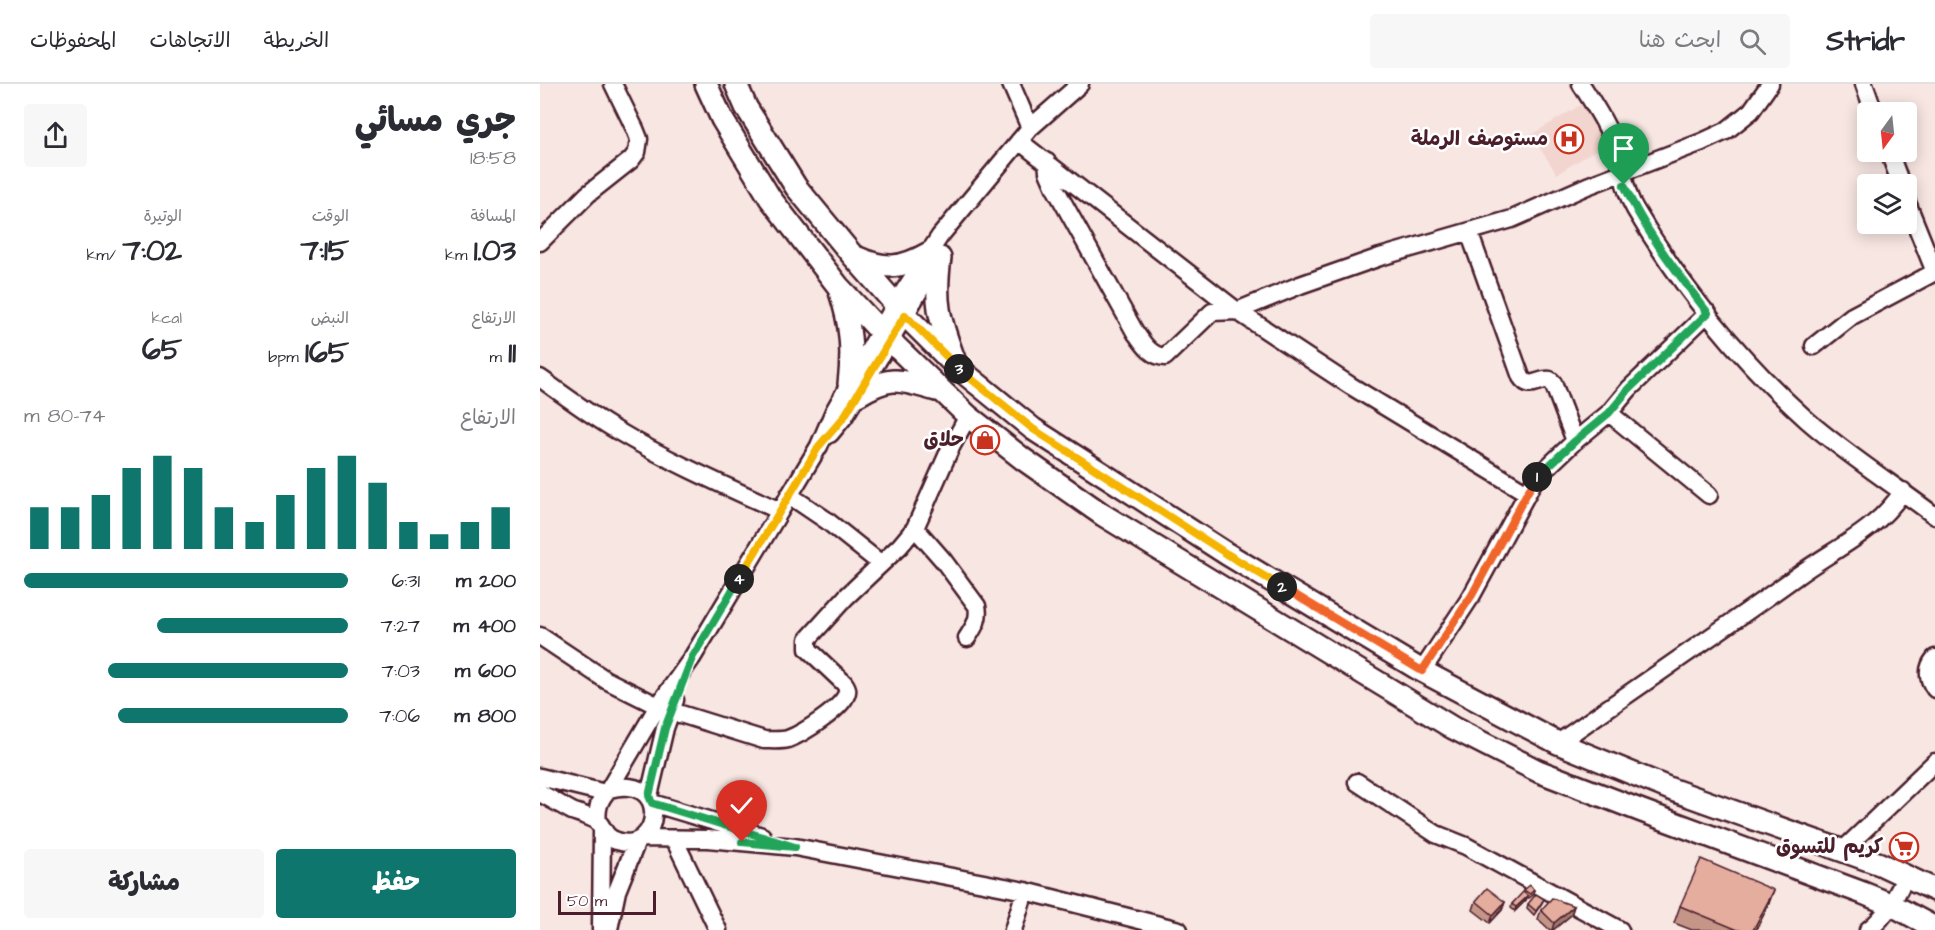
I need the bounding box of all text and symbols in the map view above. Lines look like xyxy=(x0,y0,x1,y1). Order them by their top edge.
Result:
search box xyxy=(1370,14,1790,68)
text: Stridr xyxy=(1826,22,1905,61)
text: ابحث هنا xyxy=(1639,25,1721,56)
icon: search xyxy=(1736,25,1769,58)
text: المحفوظات xyxy=(30,26,116,55)
text: الاتجاهات xyxy=(149,26,231,55)
text: الخريطة xyxy=(264,26,329,55)
text: جري مسائي xyxy=(355,98,516,144)
north arrow xyxy=(1857,102,1917,162)
map controls xyxy=(1857,102,1917,234)
button: share xyxy=(24,104,87,167)
hospital icon: مستوصف الرملة xyxy=(1553,123,1585,155)
pin xyxy=(1598,123,1649,185)
place label: مستوصف الرملة xyxy=(1411,125,1548,153)
icon: arrive xyxy=(1607,132,1640,165)
text: 18:58 xyxy=(470,144,516,172)
button: layers xyxy=(1857,174,1917,234)
text: الوتيرة xyxy=(143,205,182,227)
text: الوقت xyxy=(312,205,349,227)
text: المسافة xyxy=(470,205,516,227)
text: 7:02 xyxy=(122,230,182,272)
text: 7:15 xyxy=(300,230,349,272)
text: 1.03 xyxy=(474,230,516,272)
text: /km xyxy=(86,244,122,266)
text: km xyxy=(445,244,474,266)
text: kcal xyxy=(151,307,182,329)
text: النبض xyxy=(311,307,349,329)
text: الارتفاع xyxy=(471,307,516,329)
text: 65 xyxy=(142,329,182,371)
text: 165 xyxy=(305,332,349,374)
text: 11 xyxy=(508,332,516,374)
text: bpm xyxy=(268,346,305,368)
text: m xyxy=(489,346,508,368)
pin: 3 xyxy=(944,354,974,384)
text: 3 xyxy=(955,358,963,380)
text: 74–80 m xyxy=(24,402,105,430)
text: الارتفاع xyxy=(460,404,516,432)
shop icon: حلاق xyxy=(969,424,1001,456)
place label: حلاق xyxy=(924,426,964,454)
pin: 1 xyxy=(1522,462,1552,492)
text: 1 xyxy=(1536,466,1538,488)
pin: 4 xyxy=(724,564,754,594)
text: 6:31 xyxy=(391,567,420,595)
text: 200 m xyxy=(456,567,516,595)
text: 4 xyxy=(734,568,744,590)
pin: 2 xyxy=(1267,572,1297,602)
text: 2 xyxy=(1277,576,1287,598)
text: 7:27 xyxy=(381,612,420,640)
text: 400 m xyxy=(454,612,516,640)
text: 7:03 xyxy=(382,657,420,685)
text: 600 m xyxy=(455,657,516,685)
text: 7:06 xyxy=(379,702,420,730)
text: 800 m xyxy=(454,702,516,730)
pin xyxy=(716,780,767,842)
icon: check xyxy=(725,789,758,822)
supermarket icon: كريم للتسوق xyxy=(1888,831,1920,863)
place label: كريم للتسوق xyxy=(1776,833,1883,861)
button: مشاركة xyxy=(24,849,264,918)
button: حفظ xyxy=(276,849,516,918)
scale bar xyxy=(558,888,656,916)
text: 50 m xyxy=(567,890,607,912)

